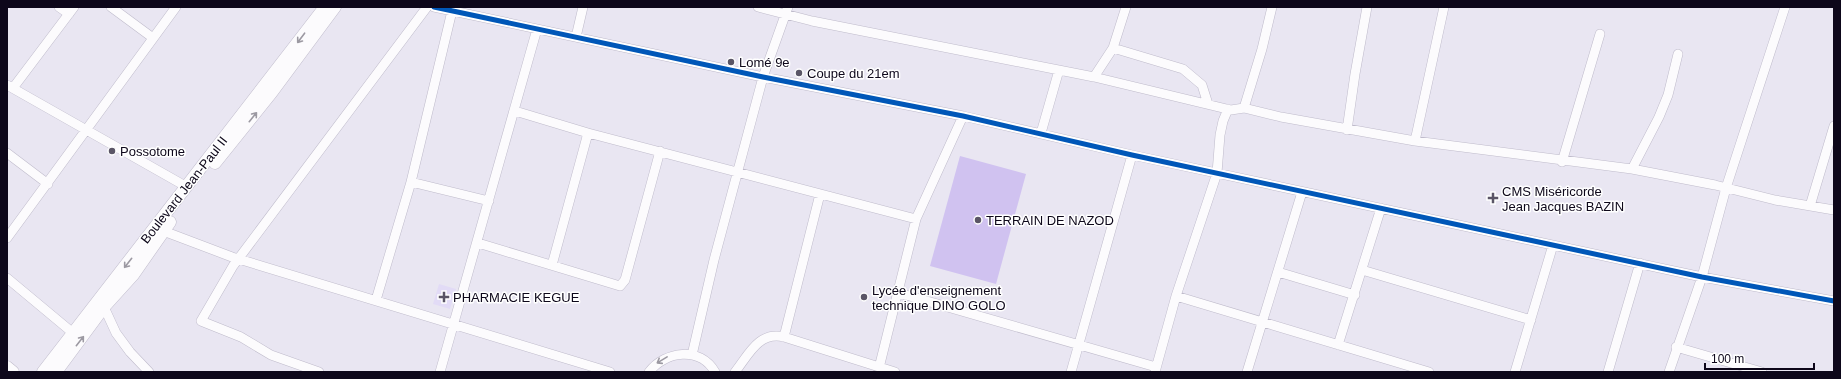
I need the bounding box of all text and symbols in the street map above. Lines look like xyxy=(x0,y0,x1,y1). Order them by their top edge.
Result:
one-way arrow xyxy=(297,32,305,43)
place label: Lomé 9e xyxy=(739,55,790,70)
marker: Lomé 9e xyxy=(726,57,736,67)
place label: Coupe du 21em xyxy=(807,66,900,81)
marker: Coupe du 21em xyxy=(794,68,804,78)
one-way arrow xyxy=(248,111,257,122)
street label: Boulevard Jean-Paul II xyxy=(138,134,230,246)
place label: Possotome xyxy=(120,144,185,159)
marker: Possotome xyxy=(107,146,117,156)
place label: CMS Miséricorde Jean Jacques BAZIN xyxy=(1502,184,1624,214)
marker: CMS Miséricorde Jean Jacques BAZIN xyxy=(1487,192,1499,204)
place label: TERRAIN DE NAZOD xyxy=(986,213,1114,228)
marker: TERRAIN DE NAZOD xyxy=(973,215,983,225)
one-way arrow xyxy=(123,257,132,268)
place label: Lycée d'enseignement technique DINO GOLO xyxy=(872,283,1006,313)
place label: PHARMACIE KEGUE xyxy=(453,290,580,305)
marker: PHARMACIE KEGUE xyxy=(438,291,450,303)
marker: Lycée d'enseignement technique DINO GOLO xyxy=(859,292,869,302)
one-way arrow xyxy=(75,336,84,347)
scale bar xyxy=(1705,345,1814,371)
text: 100 m xyxy=(1711,352,1744,366)
one-way arrow xyxy=(656,356,668,364)

